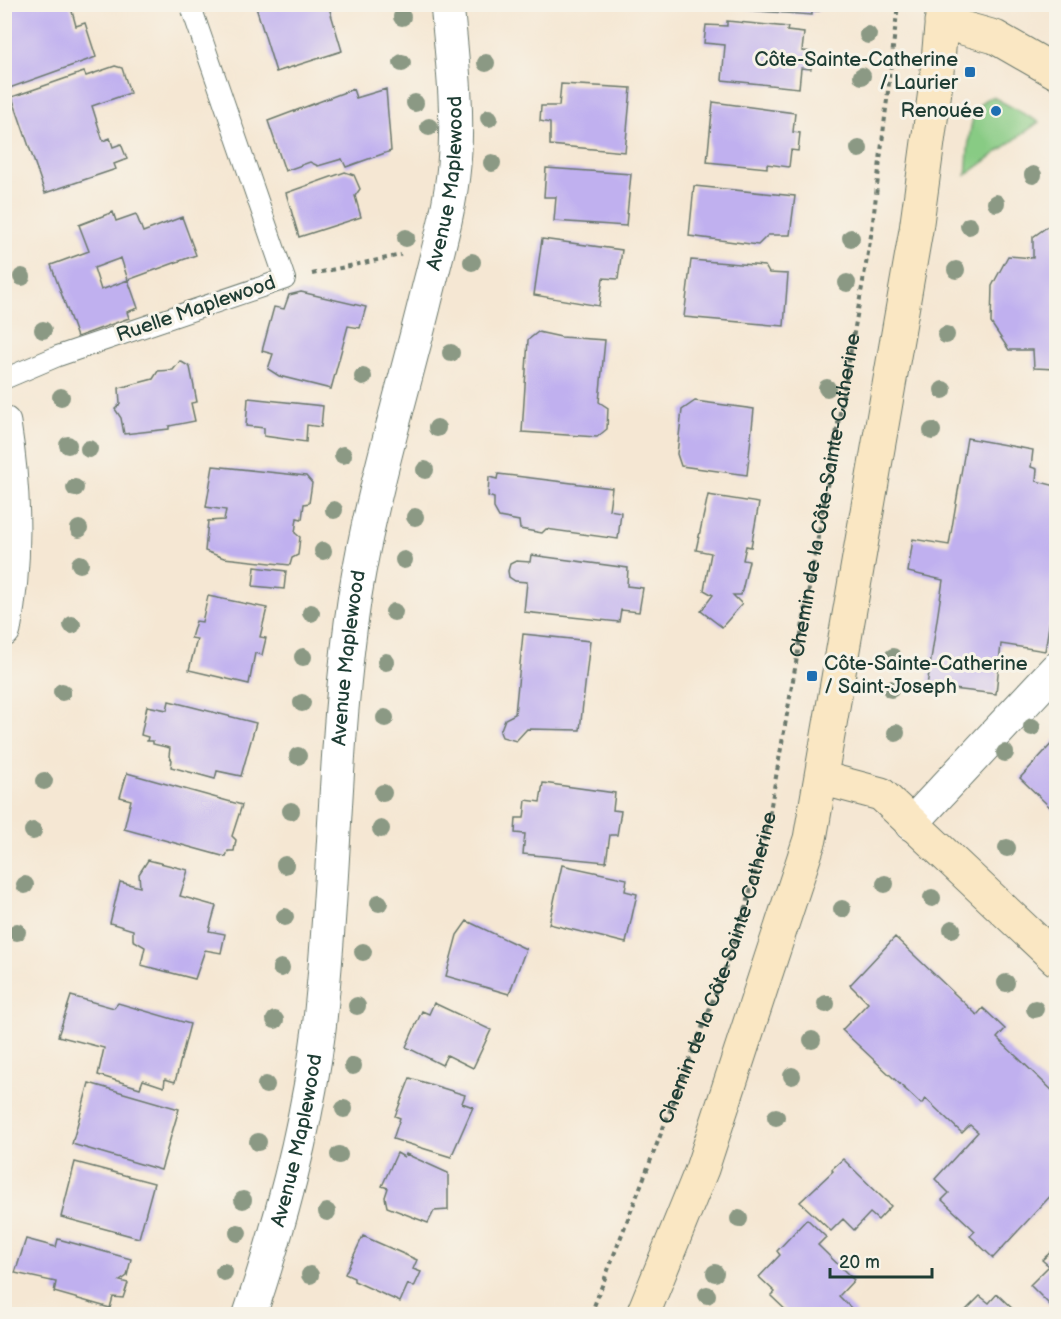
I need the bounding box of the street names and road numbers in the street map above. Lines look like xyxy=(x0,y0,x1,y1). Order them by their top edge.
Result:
street label: Avenue Maplewood xyxy=(421,95,468,273)
street label: Ruelle Maplewood xyxy=(113,270,279,348)
street label: Chemin de la Côte-Sainte-Catherine xyxy=(785,331,866,659)
street label: Avenue Maplewood xyxy=(327,568,371,747)
street label: Chemin de la Côte-Sainte-Catherine xyxy=(654,810,782,1128)
street label: Avenue Maplewood xyxy=(266,1052,327,1230)

